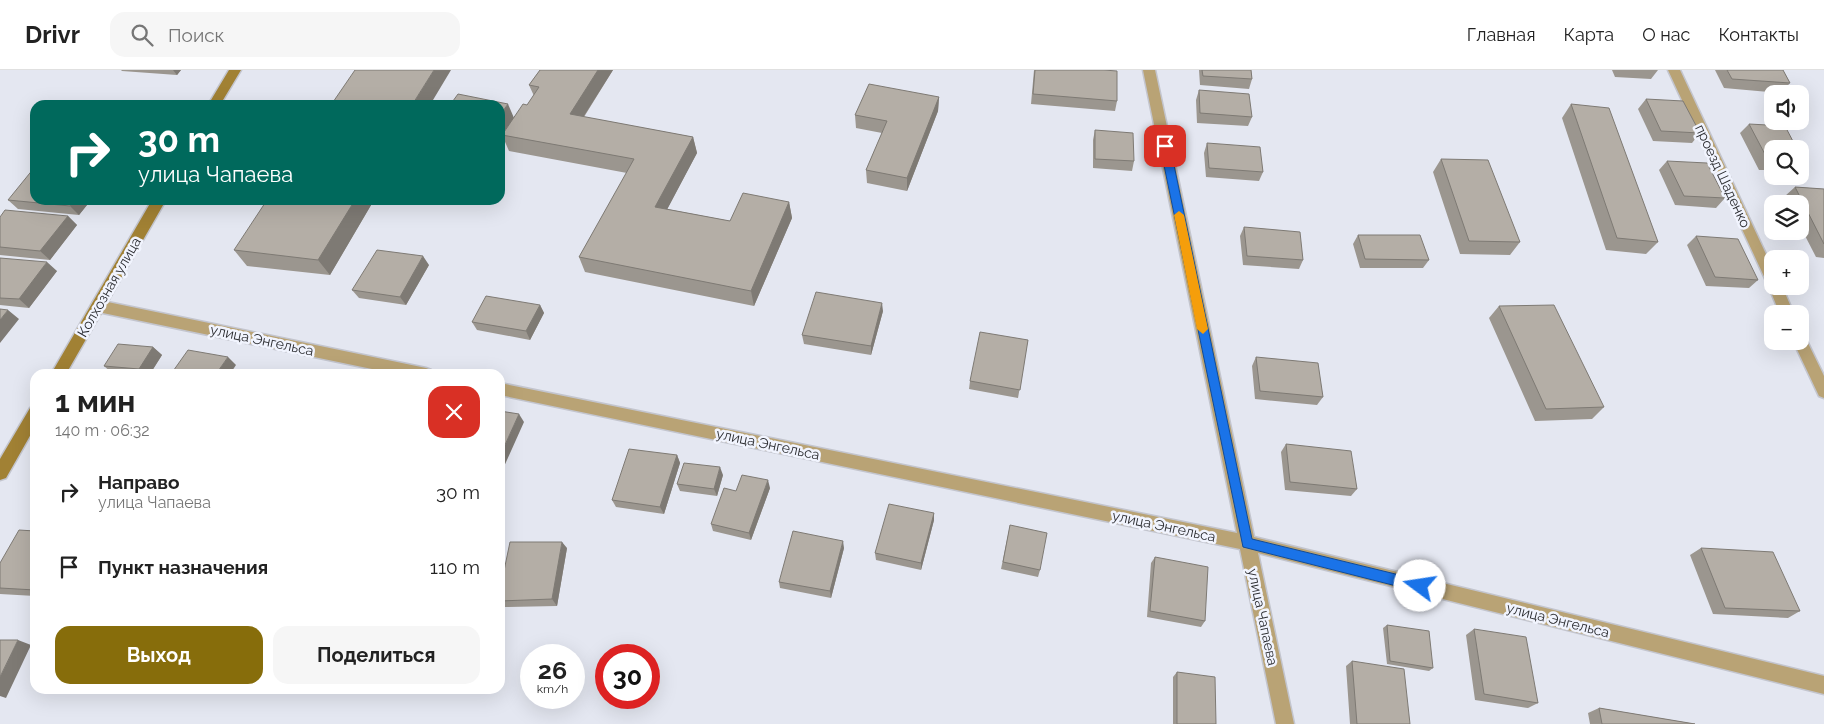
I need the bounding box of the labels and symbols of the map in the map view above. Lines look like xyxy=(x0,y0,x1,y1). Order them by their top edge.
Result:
street label: проезд Шаденко xyxy=(1692,122,1754,230)
pin xyxy=(1144,125,1186,167)
street label: Колхозная улица xyxy=(74,234,144,340)
street label: улица Энгельса xyxy=(209,321,315,359)
street label: улица Энгельса xyxy=(715,425,821,463)
street label: улица Энгельса xyxy=(1111,507,1217,545)
position arrow xyxy=(1393,559,1445,611)
street label: улица Чапаева xyxy=(1245,567,1281,667)
street label: улица Энгельса xyxy=(1505,599,1611,641)
speed limit sign: 30 xyxy=(595,644,660,709)

